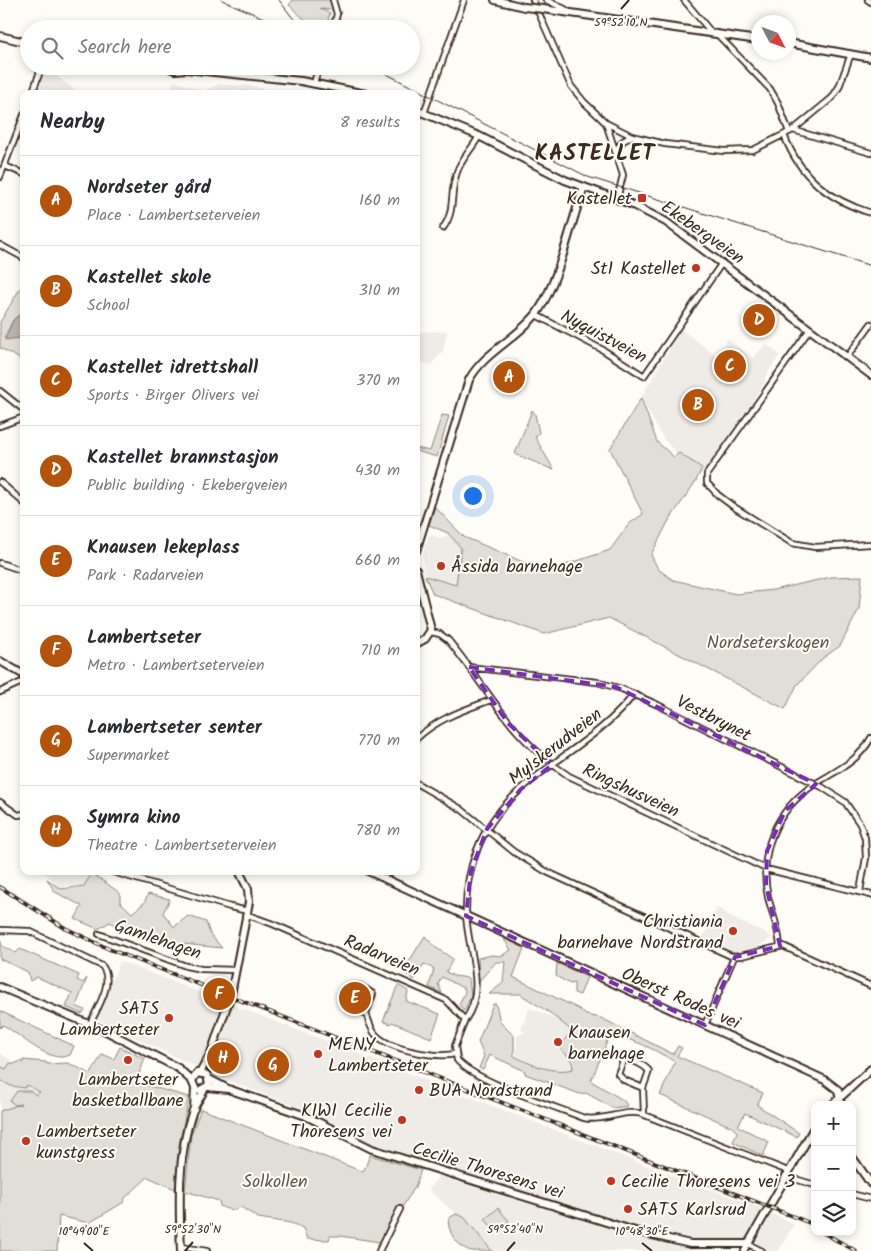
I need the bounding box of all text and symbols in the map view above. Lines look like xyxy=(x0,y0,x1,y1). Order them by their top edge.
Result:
text: 59°52'10"N xyxy=(594,13,648,32)
north arrow xyxy=(751,15,796,60)
search box xyxy=(20,20,420,75)
text: Search here xyxy=(78,33,172,63)
icon: search xyxy=(38,34,66,62)
text: Nearby xyxy=(40,106,105,139)
text: 8 results xyxy=(340,110,400,135)
district label: KASTELLET xyxy=(535,137,656,172)
text: Nordseter gård xyxy=(87,173,211,203)
place label: Kastellet xyxy=(566,185,633,214)
text: A xyxy=(51,188,61,213)
text: 160 m xyxy=(359,188,400,213)
marker: Kastellet xyxy=(636,192,648,204)
street label: Ekebergveien xyxy=(654,194,750,273)
text: Place · Lambertseterveien xyxy=(87,203,260,228)
place label: St1 Kastellet xyxy=(591,255,687,284)
marker: St1 Kastellet xyxy=(690,262,702,274)
text: Kastellet skole xyxy=(87,263,211,293)
text: B xyxy=(51,278,61,303)
text: 310 m xyxy=(359,278,400,303)
text: School xyxy=(87,293,130,318)
pin: D xyxy=(743,301,775,339)
street label: Nyquistveien xyxy=(555,302,652,372)
pin: C xyxy=(714,347,746,385)
text: Kastellet idrettshall xyxy=(87,353,258,383)
pin: A xyxy=(493,358,525,396)
text: C xyxy=(51,368,61,393)
text: 370 m xyxy=(356,368,400,393)
text: Sports · Birger Olivers vei xyxy=(87,383,259,408)
pin: B xyxy=(682,386,714,424)
text: Kastellet brannstasjon xyxy=(87,443,279,473)
text: D xyxy=(51,458,61,483)
text: 430 m xyxy=(355,458,400,483)
text: Public building · Ekebergveien xyxy=(87,473,287,498)
your location xyxy=(460,483,486,509)
text: Knausen lekeplass xyxy=(87,533,240,563)
text: E xyxy=(52,548,60,573)
text: 660 m xyxy=(355,548,400,573)
place label: Åssida barnehage xyxy=(451,553,583,582)
marker: Åssida barnehage xyxy=(435,560,447,572)
text: Park · Radarveien xyxy=(87,563,204,588)
text: Lambertseter xyxy=(87,623,201,653)
park label: Nordseterskogen xyxy=(707,629,829,658)
text: F xyxy=(52,638,60,663)
text: 710 m xyxy=(360,638,400,663)
text: Metro · Lambertseterveien xyxy=(87,653,264,678)
street label: Vestbrynet xyxy=(671,688,757,751)
street label: Mylskerudveien xyxy=(503,701,609,793)
text: Lambertseter senter xyxy=(87,713,262,743)
text: G xyxy=(51,728,61,753)
text: 770 m xyxy=(358,728,400,753)
text: Supermarket xyxy=(87,743,170,768)
street label: Ringshusveien xyxy=(577,756,684,827)
text: Symra kino xyxy=(87,803,180,833)
text: H xyxy=(51,818,61,843)
text: 780 m xyxy=(356,818,400,843)
text: Theatre · Lambertseterveien xyxy=(87,833,276,858)
place label: Christiania barnehave Nordstrand xyxy=(558,908,724,958)
street label: Gamlehagen xyxy=(110,912,205,969)
marker: Christiania barnehave Nordstrand xyxy=(727,925,739,937)
street label: Radarveien xyxy=(339,927,424,985)
street label: Oberst Rodes vei xyxy=(616,960,745,1039)
pin: F xyxy=(203,975,235,1013)
pin: E xyxy=(339,979,371,1017)
place label: SATS Lambertseter xyxy=(59,995,160,1045)
marker: SATS Lambertseter xyxy=(163,1012,175,1024)
place label: Knausen barnehage xyxy=(568,1019,644,1069)
place label: MENY Lambertseter xyxy=(328,1031,429,1081)
marker: Knausen barnehage xyxy=(552,1036,564,1048)
pin: H xyxy=(207,1039,239,1077)
pin: G xyxy=(257,1046,289,1084)
marker: MENY Lambertseter xyxy=(312,1048,324,1060)
marker: Lambertseter basketballbane xyxy=(122,1054,134,1066)
place label: Lambertseter basketballbane xyxy=(72,1066,184,1116)
place label: BUA Nordstrand xyxy=(429,1077,553,1106)
marker: BUA Nordstrand xyxy=(413,1084,425,1096)
place label: KIWI Cecilie Thoresens vei xyxy=(290,1097,393,1147)
map controls xyxy=(811,1101,856,1236)
button: + xyxy=(811,1101,856,1146)
marker: KIWI Cecilie Thoresens vei xyxy=(396,1114,408,1126)
place label: Lambertseter kunstgress xyxy=(36,1118,137,1168)
marker: Lambertseter kunstgress xyxy=(20,1135,32,1147)
street label: Cecilie Thoresens vei xyxy=(408,1135,568,1208)
button: − xyxy=(811,1146,856,1191)
park label: Solkollen xyxy=(242,1168,308,1197)
place label: Cecilie Thoresens vei 3 xyxy=(621,1168,795,1197)
marker: Cecilie Thoresens vei 3 xyxy=(605,1175,617,1187)
button: layers xyxy=(811,1191,856,1236)
place label: SATS Karlsrud xyxy=(638,1196,747,1225)
marker: SATS Karlsrud xyxy=(622,1203,634,1215)
text: 59°52'30"N xyxy=(165,1220,221,1239)
text: 59°52'40"N xyxy=(487,1220,543,1239)
text: 10°49'00"E xyxy=(58,1222,110,1241)
text: 10°48'30"E xyxy=(615,1222,670,1241)

